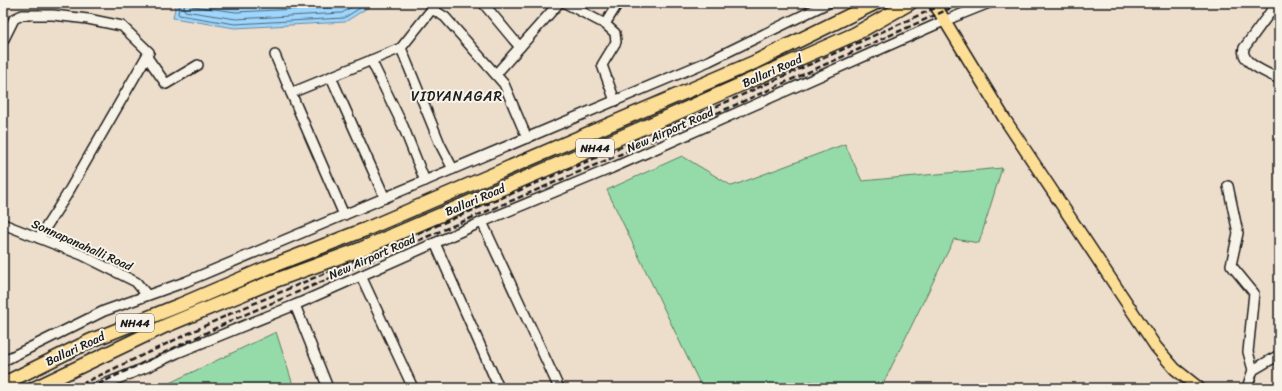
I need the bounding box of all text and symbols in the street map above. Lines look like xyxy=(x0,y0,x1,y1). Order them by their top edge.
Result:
street label: Ballari Road xyxy=(738,47,807,94)
district label: VIDYANAGAR xyxy=(411,84,503,109)
street label: New Airport Road xyxy=(623,101,718,159)
road number: NH44 xyxy=(576,139,614,157)
street label: Ballari Road xyxy=(441,177,510,223)
street label: Sonnapanahalli Road xyxy=(28,213,137,277)
street label: New Airport Road xyxy=(325,228,420,286)
road number: NH44 xyxy=(116,314,154,332)
street label: Ballari Road xyxy=(42,325,110,372)

